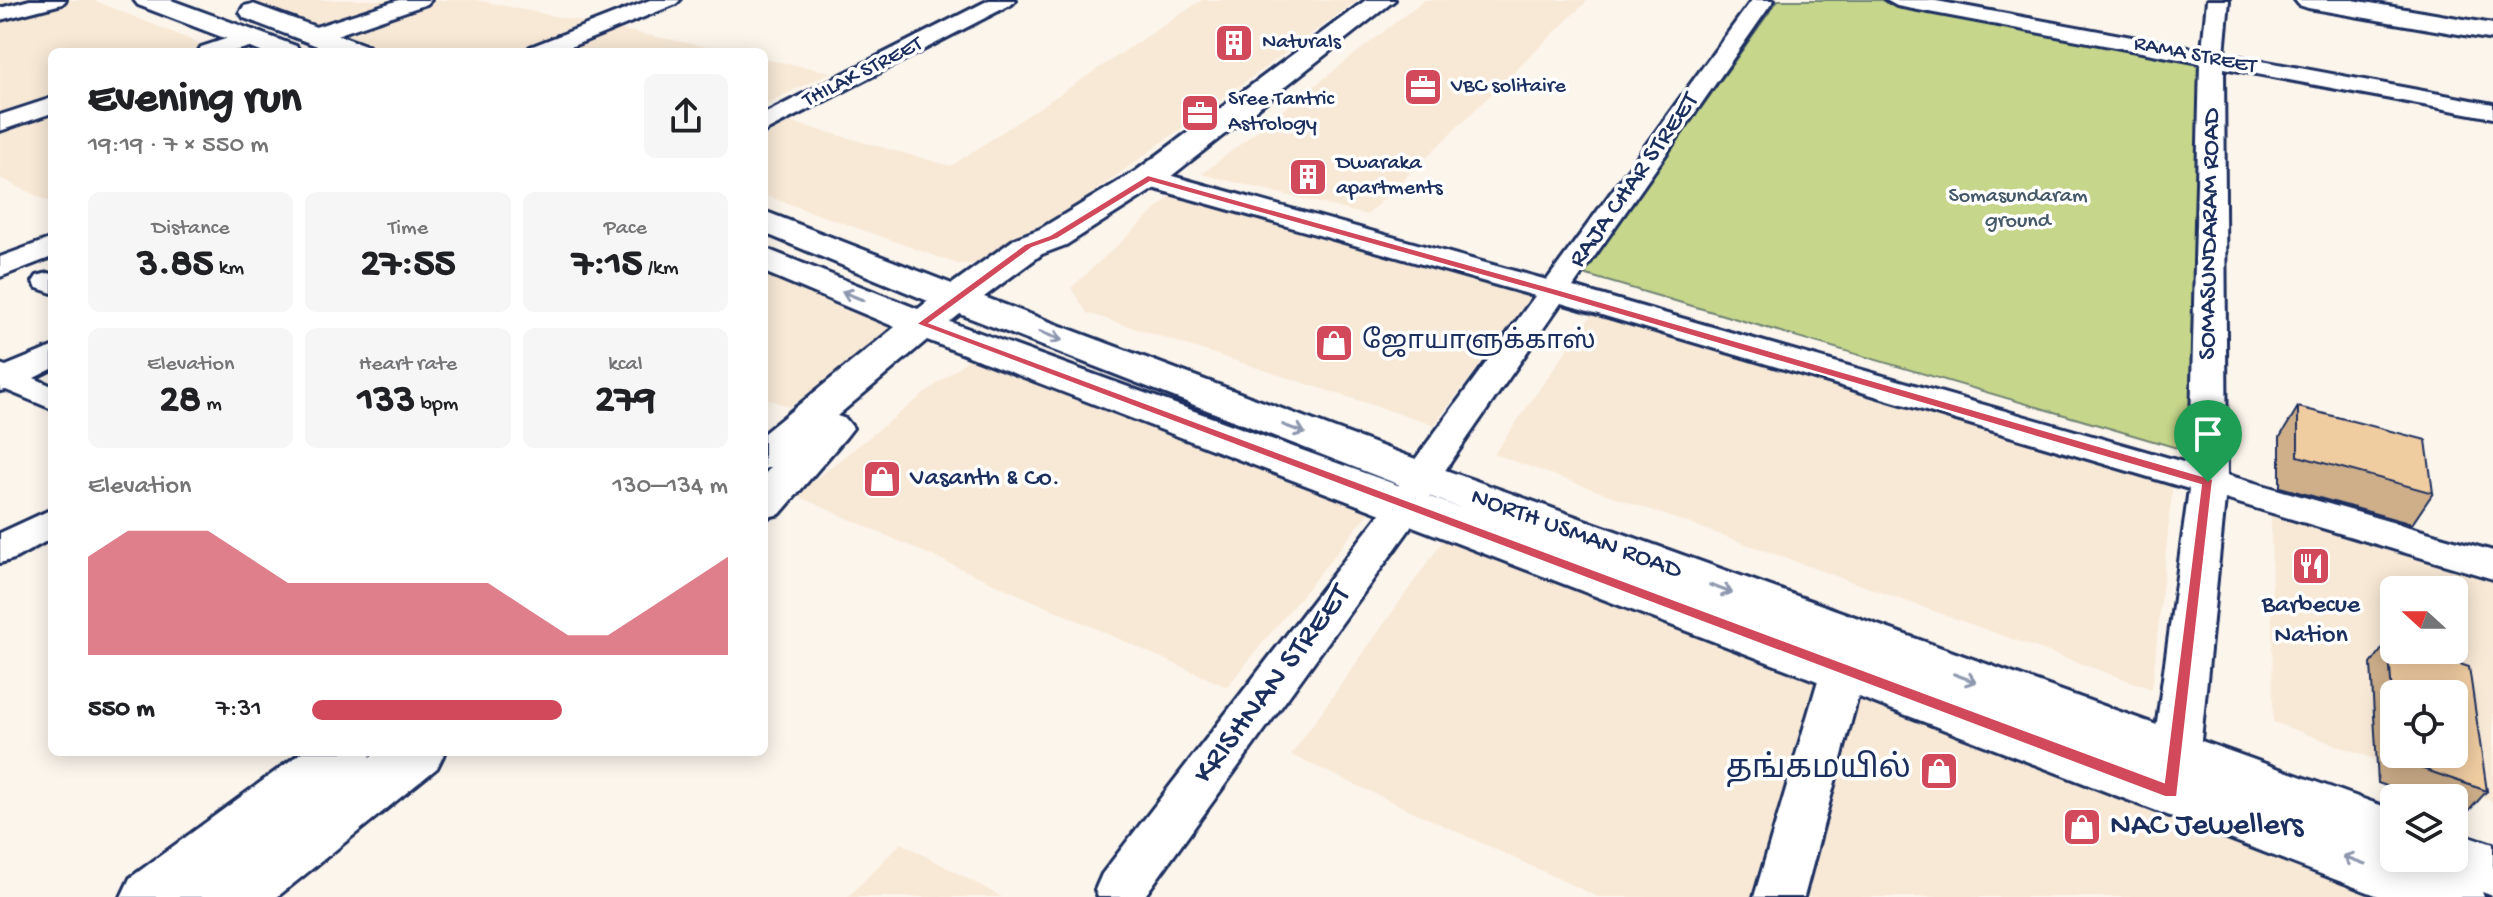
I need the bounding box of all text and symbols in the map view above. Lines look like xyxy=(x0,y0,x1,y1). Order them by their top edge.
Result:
building icon: Naturals xyxy=(1213,22,1255,64)
place label: Naturals xyxy=(1262,30,1342,56)
street label: THILAK STREET xyxy=(797,31,929,115)
street label: RAMA STREET xyxy=(2132,31,2260,81)
office icon: VBC solitaire xyxy=(1402,66,1444,108)
button: share xyxy=(644,74,728,158)
place label: VBC solitaire xyxy=(1450,74,1567,100)
text: Evening run xyxy=(88,75,301,127)
place label: Sree Tantric Astrology xyxy=(1228,87,1336,138)
street label: RAJA CHAR STREET xyxy=(1563,87,1707,274)
office icon: Sree Tantric Astrology xyxy=(1179,92,1221,134)
street label: SOMASUNDARAM ROAD xyxy=(2193,108,2229,360)
text: 19:19 · 7 × 550 m xyxy=(88,131,269,162)
place label: Dwaraka apartments xyxy=(1334,151,1443,202)
building icon: Dwaraka apartments xyxy=(1287,156,1329,198)
park label: Somasundaram ground xyxy=(1948,184,2088,235)
text: Distance xyxy=(152,216,230,242)
text: Time xyxy=(388,216,428,242)
text: Pace xyxy=(604,216,647,242)
text: 3.85 xyxy=(137,242,213,289)
text: 27:55 xyxy=(360,242,456,289)
text: 7:15 xyxy=(572,242,643,289)
text: km xyxy=(213,256,244,282)
text: /km xyxy=(643,256,679,282)
one-way arrow xyxy=(841,288,866,302)
shop icon: ஜோயாளுக்காஸ் xyxy=(1313,322,1355,364)
place label: ஜோயாளுக்காஸ் xyxy=(1362,326,1596,359)
one-way arrow xyxy=(1038,330,1063,344)
text: Elevation xyxy=(147,352,234,378)
text: Heart rate xyxy=(359,352,457,378)
text: kcal xyxy=(608,352,642,378)
text: 28 xyxy=(159,378,201,425)
text: 133 xyxy=(358,378,415,425)
text: 279 xyxy=(595,378,656,425)
text: m xyxy=(201,392,222,418)
text: bpm xyxy=(415,392,458,418)
pin xyxy=(2174,400,2242,482)
icon: arrive xyxy=(2186,412,2230,456)
one-way arrow xyxy=(1281,423,1306,437)
shop icon: Vasanth & Co. xyxy=(861,458,903,500)
place label: Vasanth & Co. xyxy=(909,464,1060,495)
text: Elevation xyxy=(88,472,191,503)
text: 130–134 m xyxy=(612,472,728,503)
street label: NORTH USMAN ROAD xyxy=(1466,482,1686,588)
restaurant icon: Barbecue Nation xyxy=(2290,545,2332,587)
north arrow xyxy=(2380,576,2468,664)
map controls xyxy=(2380,576,2468,872)
street label: KRISHNAN STREET xyxy=(1186,577,1361,792)
one-way arrow xyxy=(1708,583,1733,597)
place label: Barbecue Nation xyxy=(2261,591,2361,652)
one-way arrow xyxy=(1952,672,1977,687)
button: locate xyxy=(2380,680,2468,768)
text: 550 m xyxy=(88,695,155,726)
text: 7:31 xyxy=(216,695,262,726)
place label: தங்கமயில் xyxy=(1726,750,1911,790)
shop icon: தங்கமயில் xyxy=(1918,750,1960,792)
button: layers xyxy=(2380,784,2468,872)
shop icon: NAC Jewellers xyxy=(2061,806,2103,848)
place label: NAC Jewellers xyxy=(2110,808,2304,846)
one-way arrow xyxy=(2342,852,2367,866)

